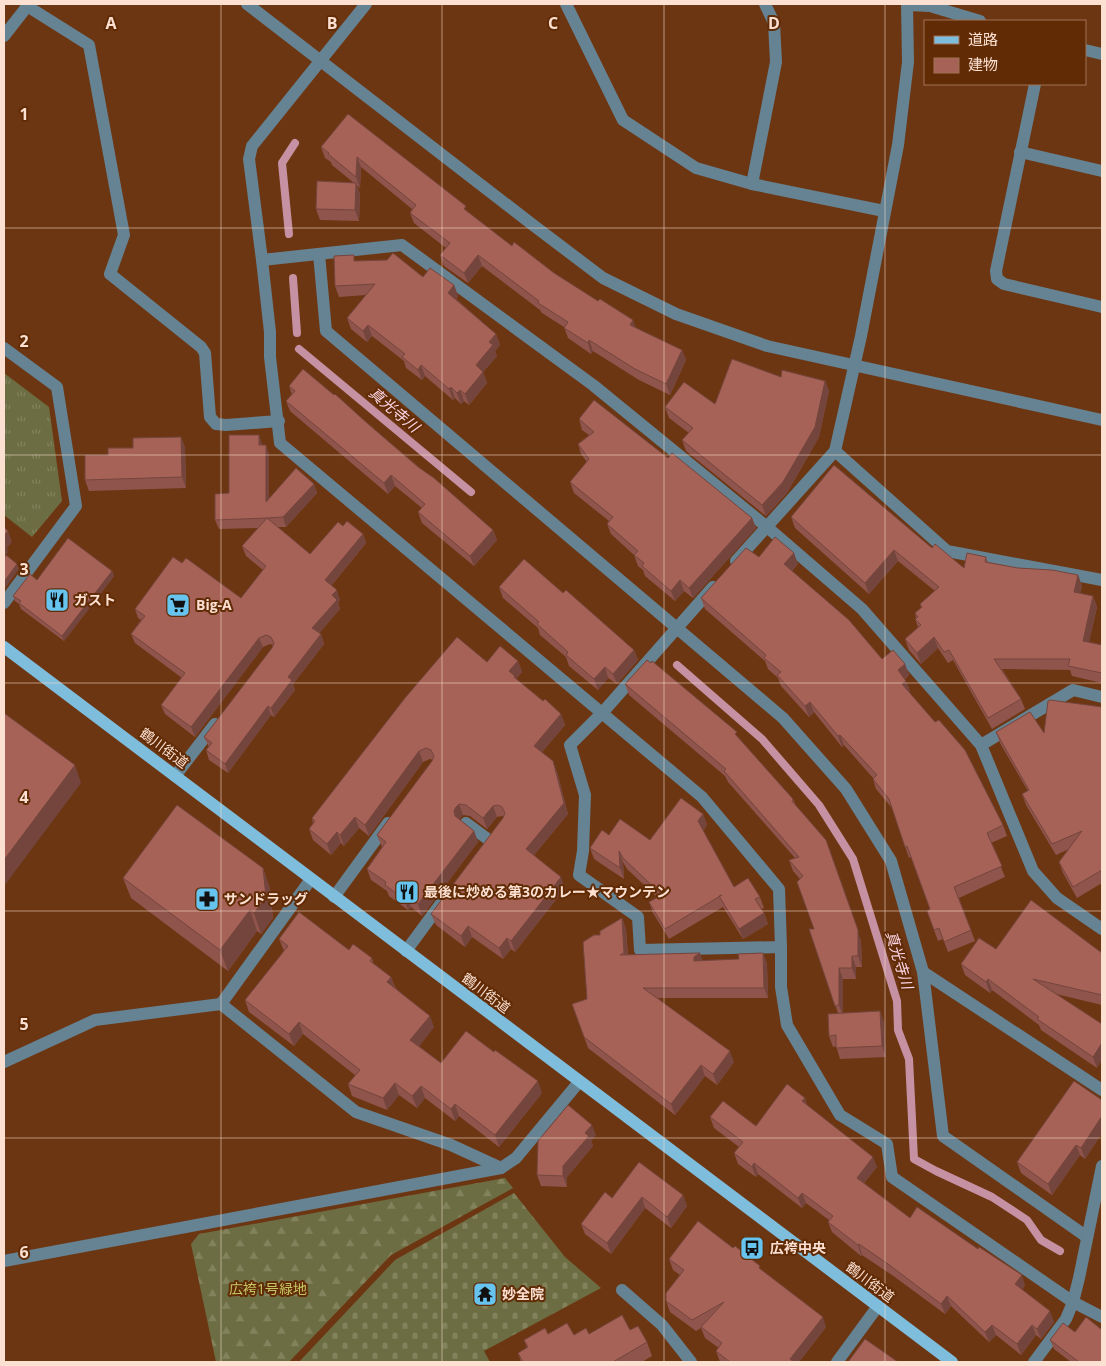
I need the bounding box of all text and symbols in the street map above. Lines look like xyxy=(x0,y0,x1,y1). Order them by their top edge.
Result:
text: A xyxy=(105,12,117,34)
text: B xyxy=(327,12,337,34)
text: C xyxy=(548,12,558,34)
text: D xyxy=(768,12,780,34)
legend xyxy=(924,20,1086,85)
text: 道路 xyxy=(968,29,998,49)
text: 建物 xyxy=(968,54,998,74)
text: 1 xyxy=(19,103,29,125)
text: 2 xyxy=(19,330,29,352)
water label: 真光寺川 xyxy=(365,382,426,437)
text: 3 xyxy=(19,558,29,580)
restaurant icon: ガスト xyxy=(44,587,70,613)
place label: ガスト xyxy=(74,590,116,609)
supermarket icon: Big-A xyxy=(165,592,191,618)
place label: Big-A xyxy=(196,595,232,614)
street label: 鶴川街道 xyxy=(136,723,192,772)
text: 4 xyxy=(19,786,29,808)
restaurant icon: 最後に炒める第3のカレー★マウンテン xyxy=(394,879,420,905)
place label: 最後に炒める第3のカレー★マウンテン xyxy=(424,882,670,901)
pharmacy icon: サンドラッグ xyxy=(194,886,220,912)
place label: サンドラッグ xyxy=(224,889,308,908)
water label: 真光寺川 xyxy=(882,928,919,993)
street label: 鶴川街道 xyxy=(458,968,514,1017)
text: 5 xyxy=(19,1013,29,1035)
bus stop icon: 広袴中央 xyxy=(739,1235,765,1261)
place label: 広袴中央 xyxy=(770,1238,826,1257)
text: 6 xyxy=(19,1241,29,1263)
street label: 鶴川街道 xyxy=(842,1257,898,1306)
park label: 広袴1号緑地 xyxy=(229,1279,307,1298)
temple icon: 妙全院 xyxy=(472,1281,498,1307)
place label: 妙全院 xyxy=(502,1284,544,1303)

